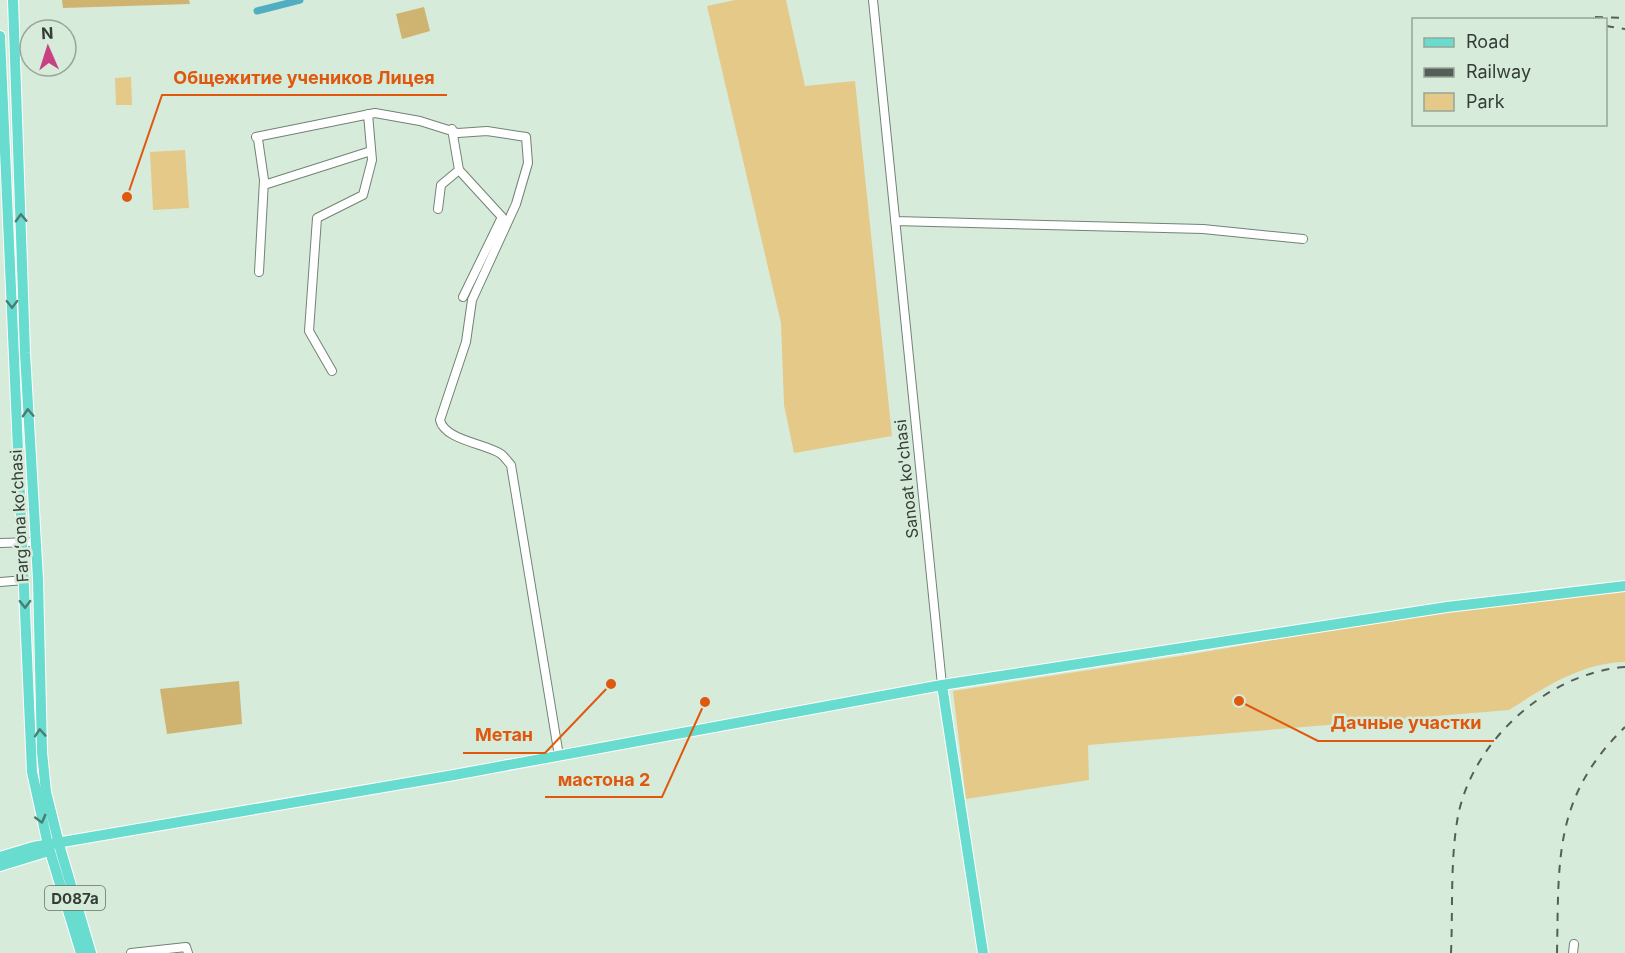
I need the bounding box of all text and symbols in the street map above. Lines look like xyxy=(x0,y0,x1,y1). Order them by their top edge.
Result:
north arrow xyxy=(18,18,78,78)
legend xyxy=(1412,18,1607,126)
text: N xyxy=(41,23,54,43)
text: Road xyxy=(1466,31,1509,52)
callout: Общежитие учеников Лицея xyxy=(162,59,447,95)
text: Railway xyxy=(1466,61,1531,82)
text: Общежитие учеников Лицея xyxy=(173,67,435,88)
text: Park xyxy=(1466,91,1505,112)
one-way arrow xyxy=(15,213,28,222)
one-way arrow xyxy=(5,300,18,309)
one-way arrow xyxy=(22,408,35,417)
street label: Sanoat ko'chasi xyxy=(890,419,922,539)
street label: Fargʻona koʻchasi xyxy=(6,449,32,583)
one-way arrow xyxy=(19,599,31,608)
callout: Дачные участки xyxy=(1318,705,1494,741)
text: Дачные участки xyxy=(1330,712,1482,733)
callout: Метан xyxy=(463,717,545,753)
text: Метан xyxy=(475,724,533,745)
one-way arrow xyxy=(34,729,47,738)
callout: мастона 2 xyxy=(545,761,662,797)
text: мастона 2 xyxy=(558,769,650,790)
one-way arrow xyxy=(34,814,47,824)
road number: D087a xyxy=(45,886,105,910)

